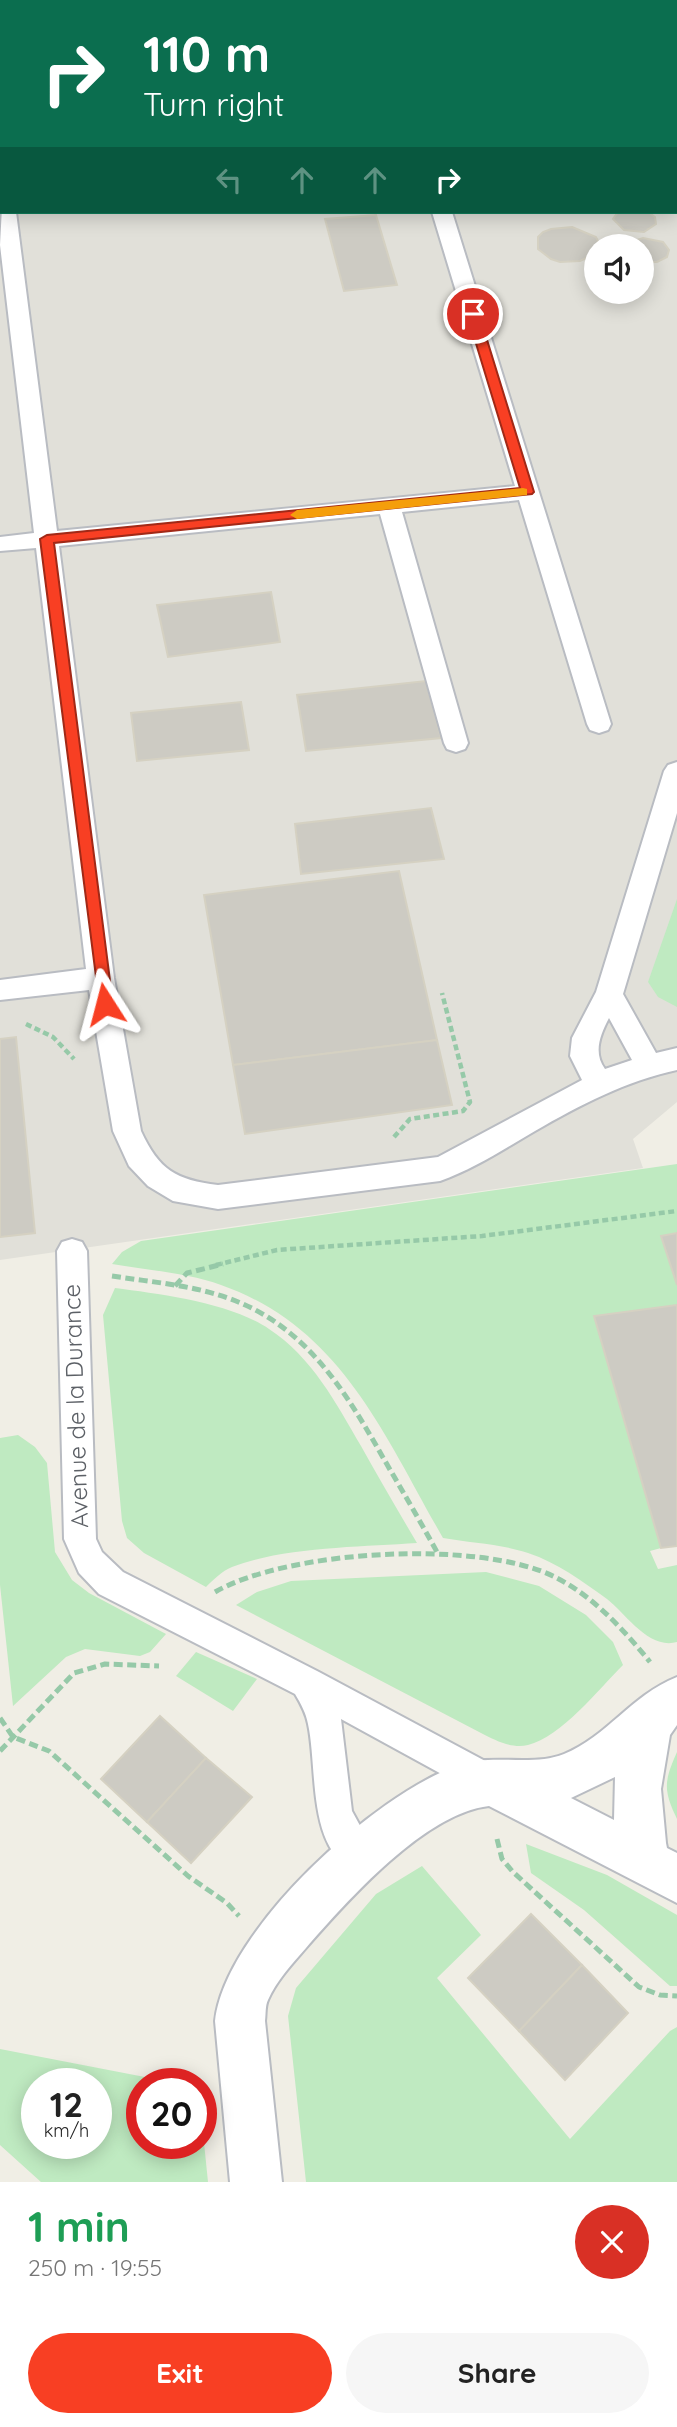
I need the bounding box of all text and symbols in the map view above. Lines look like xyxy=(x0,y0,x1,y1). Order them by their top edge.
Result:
text: 110 m xyxy=(143,23,270,84)
icon: right xyxy=(28,28,119,119)
text: Turn right xyxy=(143,84,284,124)
icon: left xyxy=(210,161,248,199)
icon: ahead xyxy=(283,161,321,199)
icon: ahead xyxy=(356,161,394,199)
icon: right xyxy=(429,161,467,199)
map controls xyxy=(584,234,654,304)
button: sound xyxy=(584,234,654,304)
pin xyxy=(443,284,503,344)
icon: arrive xyxy=(454,295,492,333)
position arrow xyxy=(68,967,142,1041)
street label: Avenue de la Durance xyxy=(56,1283,94,1529)
speed limit sign: 20 xyxy=(126,2068,217,2159)
text: 12 xyxy=(50,2082,83,2126)
text: km/h xyxy=(44,2119,89,2142)
text: 1 min xyxy=(28,2200,130,2253)
button: close xyxy=(575,2205,649,2279)
text: 250 m · 19:55 xyxy=(28,2253,162,2282)
button: Exit xyxy=(28,2333,332,2413)
button: Share xyxy=(346,2333,649,2413)

